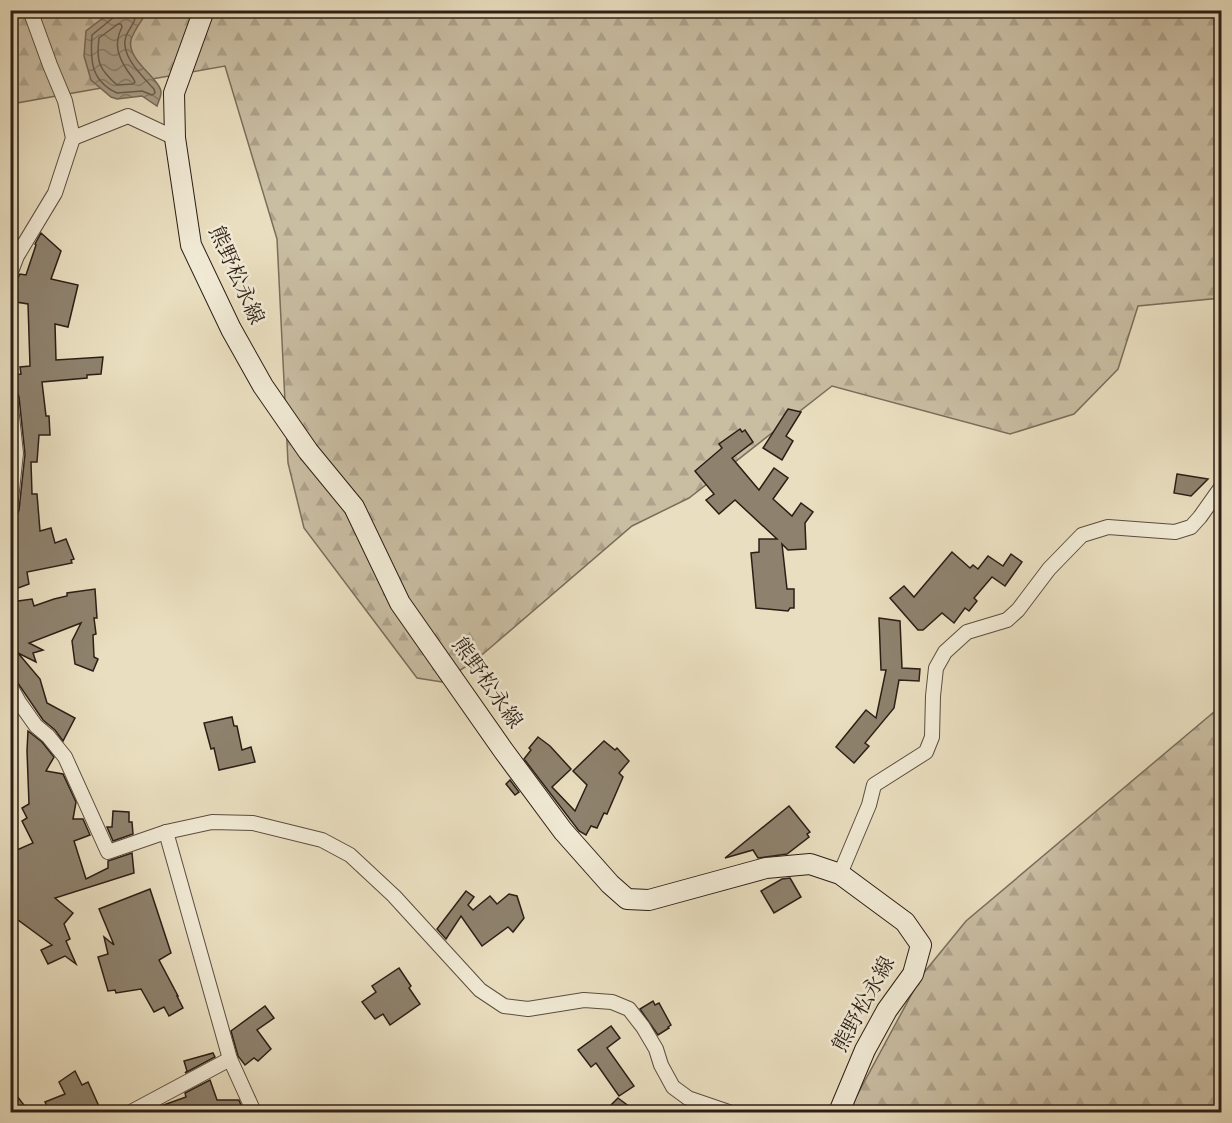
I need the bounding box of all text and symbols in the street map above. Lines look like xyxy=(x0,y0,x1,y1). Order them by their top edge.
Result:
street label: 熊野松永線 xyxy=(200,222,270,330)
street label: 熊野松永線 xyxy=(444,632,528,736)
street label: 熊野松永線 xyxy=(826,952,904,1058)

